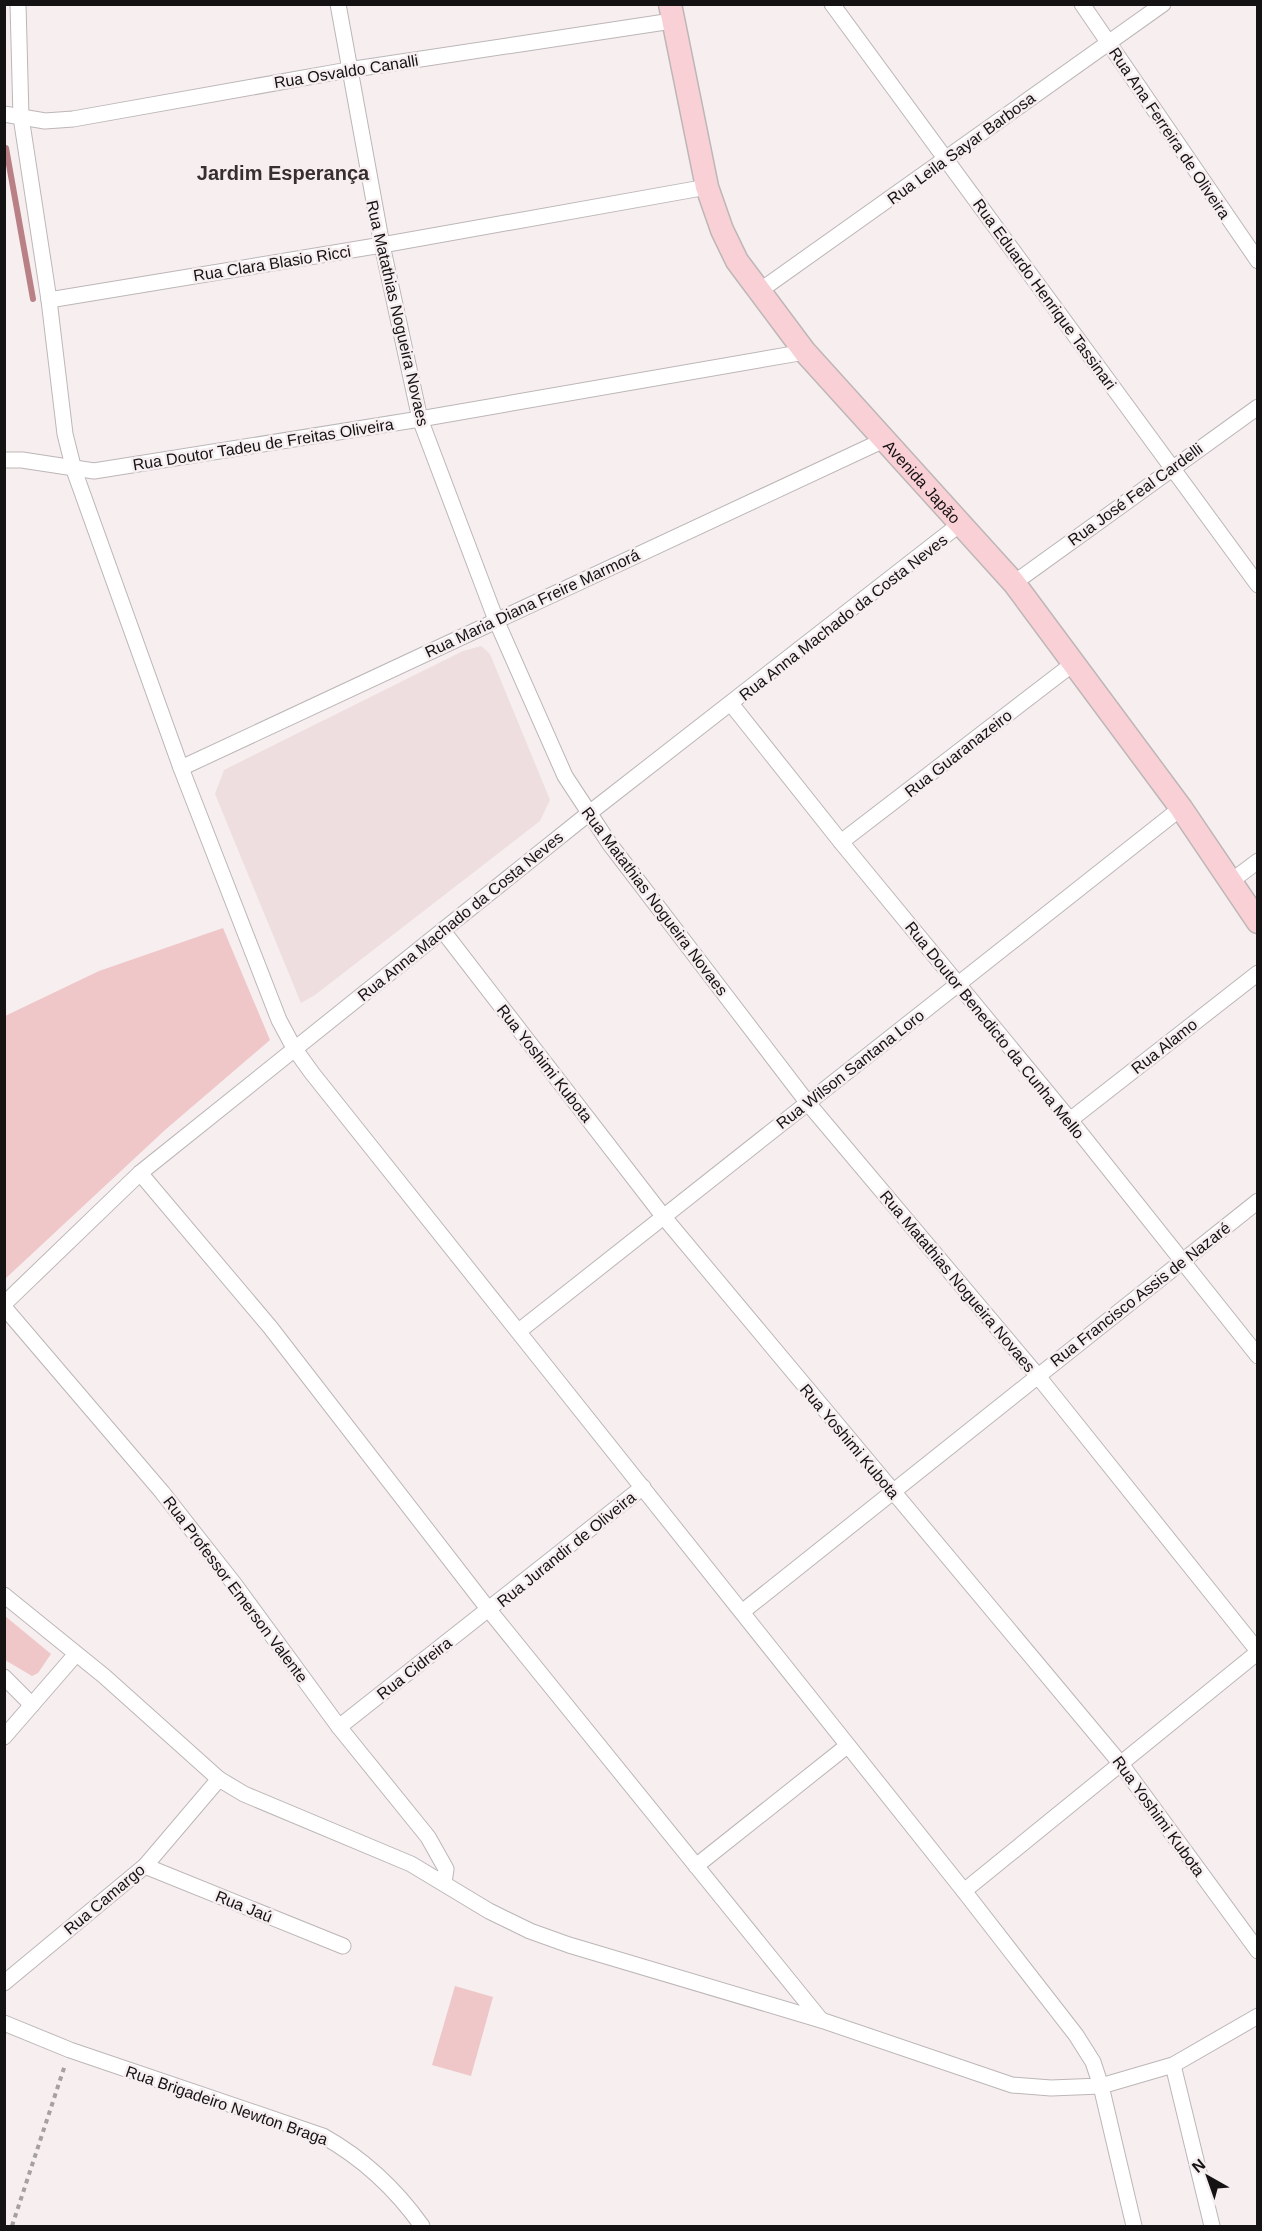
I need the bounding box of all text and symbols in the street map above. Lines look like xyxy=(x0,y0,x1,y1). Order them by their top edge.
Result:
street label: Rua Ana Ferreira de Oliveira xyxy=(1106,44,1233,222)
street label: Rua Osvaldo Canalli xyxy=(273,52,419,91)
street label: Rua Leila Sayar Barbosa xyxy=(884,89,1038,208)
district label: Jardim Esperança xyxy=(197,162,370,184)
street label: Rua Eduardo Henrique Tassinari xyxy=(970,196,1119,393)
street label: Rua Matathias Nogueira Novaes xyxy=(363,199,432,428)
street label: Rua Clara Blasio Ricci xyxy=(192,243,352,284)
street label: Rua Doutor Tadeu de Freitas Oliveira xyxy=(131,415,395,474)
street label: Avenida Japão xyxy=(880,437,964,527)
street label: Rua José Feal Cardelli xyxy=(1065,440,1206,549)
street label: Rua Anna Machado da Costa Neves xyxy=(736,531,951,704)
street label: Rua Maria Diana Freire Marmorá xyxy=(422,546,642,661)
street label: Rua Guaranazeiro xyxy=(902,706,1015,800)
street label: Rua Matathias Nogueira Novaes xyxy=(578,804,731,999)
street label: Rua Anna Machado da Costa Neves xyxy=(354,828,566,1004)
street label: Rua Doutor Benedicto da Cunha Mello xyxy=(902,919,1087,1142)
street label: Rua Yoshimi Kubota xyxy=(494,1001,596,1125)
street label: Rua Wilson Santana Loro xyxy=(773,1007,927,1132)
street label: Rua Alamo xyxy=(1128,1016,1200,1077)
street label: Rua Matathias Nogueira Novaes xyxy=(877,1187,1038,1375)
street label: Rua Francisco Assis de Nazaré xyxy=(1047,1219,1234,1370)
street label: Rua Yoshimi Kubota xyxy=(797,1381,903,1502)
street label: Rua Jurandir de Oliveira xyxy=(494,1488,639,1610)
street label: Rua Professor Emerson Valente xyxy=(160,1493,311,1686)
street label: Rua Cidreira xyxy=(374,1634,455,1703)
street label: Rua Yoshimi Kubota xyxy=(1109,1753,1208,1880)
street label: Rua Camargo xyxy=(61,1861,148,1938)
street label: Rua Jaú xyxy=(213,1887,275,1926)
street label: Rua Brigadeiro Newton Braga xyxy=(124,2063,330,2148)
north arrow xyxy=(1178,2147,1238,2207)
text: N xyxy=(1189,2156,1209,2176)

